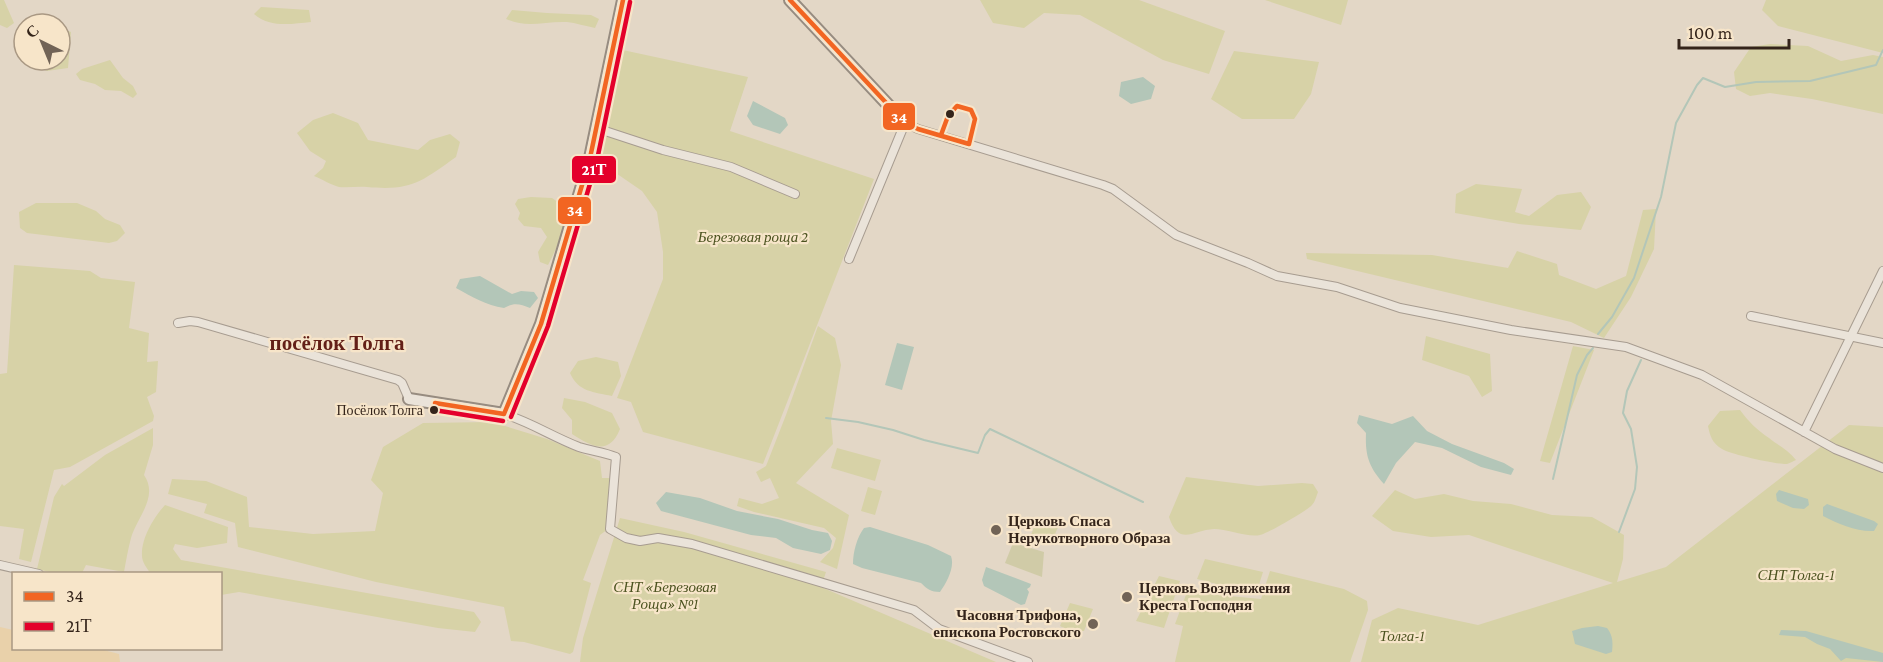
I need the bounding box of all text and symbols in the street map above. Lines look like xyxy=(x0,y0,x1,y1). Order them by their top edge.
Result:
north arrow xyxy=(12,12,72,72)
scale bar xyxy=(1679,12,1788,50)
text: С xyxy=(22,21,42,42)
text: 100 m xyxy=(1688,23,1733,43)
line badge: 34 xyxy=(882,102,916,131)
unlabelled marker xyxy=(944,108,956,120)
text: 34 xyxy=(891,109,908,126)
line badge: 21Т xyxy=(571,155,617,184)
text: 21Т xyxy=(582,161,607,178)
line badge: 34 xyxy=(557,196,592,225)
text: 34 xyxy=(567,202,584,219)
park label: Березовая роща 2 xyxy=(697,229,808,245)
district label: посёлок Толга xyxy=(270,331,405,355)
place label: Посёлок Толга xyxy=(336,402,424,418)
marker: Посёлок Толга xyxy=(428,404,440,416)
place label: Церковь Спаса Нерукотворного Образа xyxy=(1008,513,1171,546)
marker: Церковь Спаса Нерукотворного Образа xyxy=(989,523,1003,537)
park label: СНТ Толга-1 xyxy=(1757,567,1835,583)
legend xyxy=(12,572,222,650)
park label: СНТ «Березовая Роща» №1 xyxy=(613,579,717,612)
place label: Церковь Воздвижения Креста Господня xyxy=(1139,580,1291,613)
text: 34 xyxy=(66,586,84,606)
marker: Церковь Воздвижения Креста Господня xyxy=(1120,590,1134,604)
place label: Часовня Трифона, епископа Ростовского xyxy=(933,607,1081,640)
text: 21Т xyxy=(66,616,92,636)
marker: Часовня Трифона, епископа Ростовского xyxy=(1086,617,1100,631)
park label: Толга-1 xyxy=(1379,628,1425,644)

